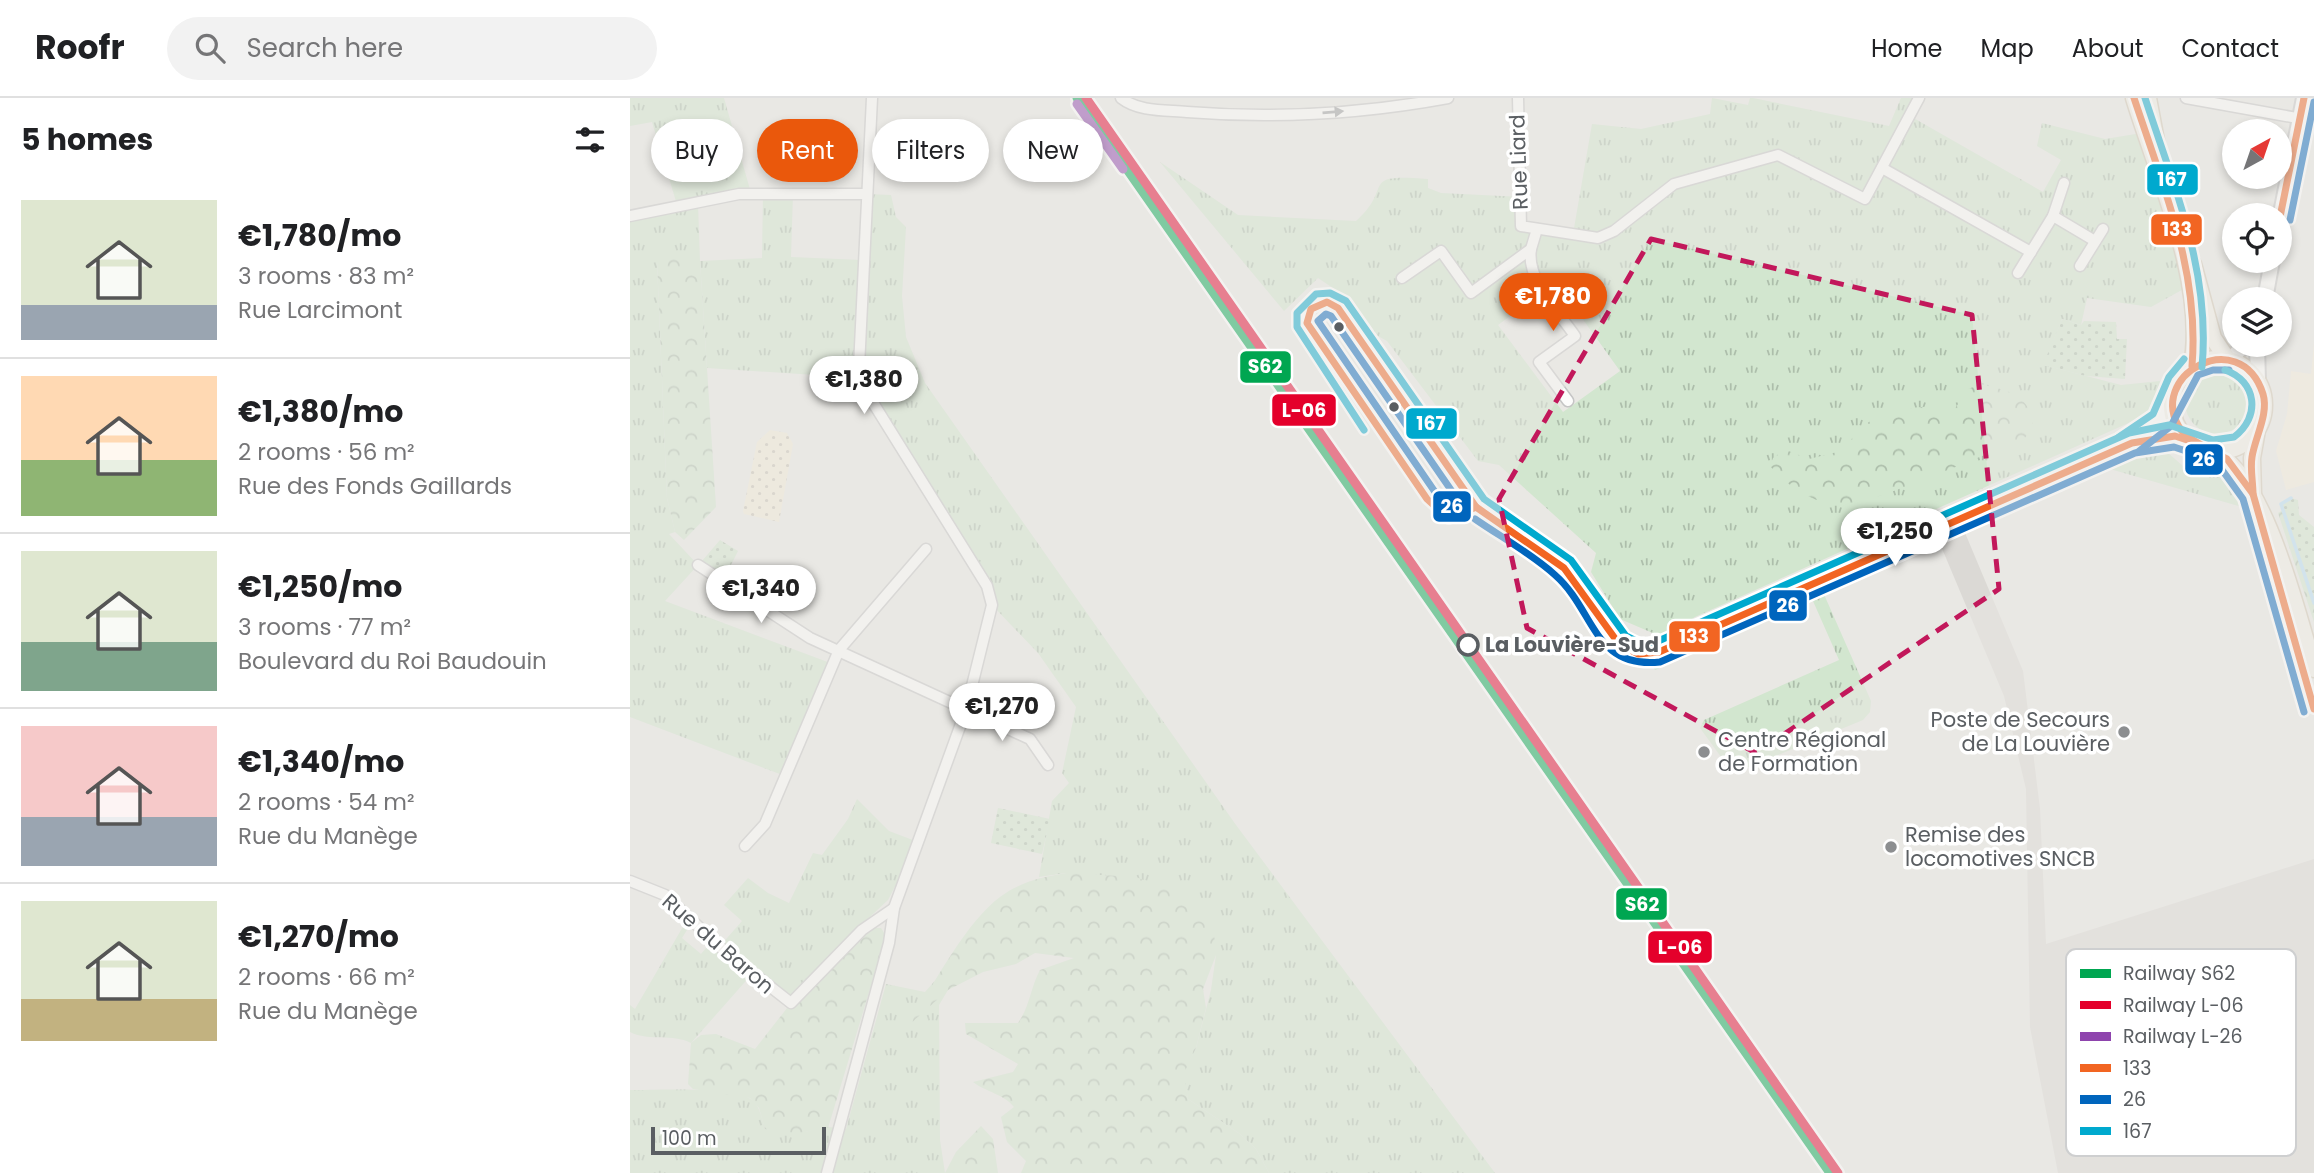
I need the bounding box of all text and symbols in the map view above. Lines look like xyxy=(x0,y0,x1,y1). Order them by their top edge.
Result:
search box xyxy=(167,17,657,80)
text: Roofr xyxy=(35,24,125,71)
icon: search xyxy=(191,29,229,67)
text: Search here xyxy=(247,30,403,66)
text: Home xyxy=(1871,32,1943,65)
text: Map xyxy=(1981,32,2034,65)
text: About xyxy=(2072,32,2143,65)
text: Contact xyxy=(2181,32,2279,65)
one-way arrow xyxy=(1323,106,1345,117)
street label: Rue Liard xyxy=(1502,114,1535,210)
text: 5 homes xyxy=(21,118,153,161)
chip: Buy xyxy=(651,119,743,182)
chip: Rent xyxy=(757,119,858,182)
chip: Filters xyxy=(872,119,989,182)
chip: New xyxy=(1003,119,1103,182)
north arrow xyxy=(2222,119,2292,189)
map controls xyxy=(2222,119,2292,357)
icon: filters xyxy=(571,121,609,159)
line badge: 167 xyxy=(2146,163,2199,196)
text: 167 xyxy=(2157,166,2187,193)
button: locate xyxy=(2222,203,2292,273)
line badge: 133 xyxy=(2150,213,2203,246)
text: €1,780/mo xyxy=(238,214,401,257)
text: 133 xyxy=(2162,216,2192,243)
icon: home xyxy=(77,228,161,312)
text: 3 rooms · 83 m² xyxy=(238,260,414,292)
pin: €1,780 xyxy=(1496,274,1610,333)
text: €1,780 xyxy=(1515,280,1591,312)
button: layers xyxy=(2222,287,2292,357)
text: Rue Larcimont xyxy=(238,294,402,326)
unlabelled marker xyxy=(1332,320,1346,334)
line badge: S62 xyxy=(1239,350,1292,384)
text: S62 xyxy=(1248,353,1282,380)
pin: €1,380 xyxy=(807,356,921,416)
text: €1,380 xyxy=(825,363,903,395)
text: €1,380/mo xyxy=(238,390,403,433)
line badge: L-06 xyxy=(1271,393,1337,427)
text: L-06 xyxy=(1282,397,1326,424)
unlabelled marker xyxy=(1387,400,1401,414)
icon: home xyxy=(77,404,161,488)
line badge: 167 xyxy=(1405,407,1458,440)
text: 167 xyxy=(1416,410,1446,437)
text: 2 rooms · 56 m² xyxy=(238,436,415,468)
line badge: 26 xyxy=(2184,443,2224,476)
text: 26 xyxy=(2193,446,2215,473)
text: Rue des Fonds Gaillards xyxy=(238,470,512,502)
line badge: 26 xyxy=(1432,490,1472,523)
text: 26 xyxy=(1441,493,1463,520)
pin: €1,250 xyxy=(1838,508,1952,568)
text: €1,250 xyxy=(1857,515,1933,547)
text: €1,250/mo xyxy=(238,565,402,608)
pin: €1,340 xyxy=(704,566,818,625)
text: €1,340 xyxy=(722,572,800,604)
icon: home xyxy=(77,579,161,663)
line badge: 26 xyxy=(1768,589,1808,622)
text: 26 xyxy=(1777,592,1799,619)
text: 3 rooms · 77 m² xyxy=(238,611,411,643)
line badge: 133 xyxy=(1668,620,1721,653)
text: 133 xyxy=(1679,623,1709,650)
place label: La Louvière-Sud xyxy=(1485,630,1659,659)
marker: La Louvière-Sud xyxy=(1457,634,1479,656)
text: Boulevard du Roi Baudouin xyxy=(238,645,547,677)
pin: €1,270 xyxy=(945,684,1059,743)
text: €1,270 xyxy=(965,690,1039,722)
place label: Poste de Secours de La Louvière xyxy=(1931,705,2110,758)
marker: Poste de Secours de La Louvière xyxy=(2116,724,2132,740)
place label: Centre Régional de Formation xyxy=(1718,725,1886,778)
text: €1,340/mo xyxy=(238,740,404,783)
marker: Centre Régional de Formation xyxy=(1696,744,1712,760)
icon: home xyxy=(77,754,161,838)
text: 2 rooms · 54 m² xyxy=(238,786,415,818)
text: Rue du Manège xyxy=(238,820,418,852)
place label: Remise des locomotives SNCB xyxy=(1905,820,2095,873)
marker: Remise des locomotives SNCB xyxy=(1883,839,1899,855)
street label: Rue du Baron xyxy=(656,887,781,1000)
line badge: S62 xyxy=(1615,887,1668,921)
text: S62 xyxy=(1625,891,1659,918)
text: €1,270/mo xyxy=(238,915,399,958)
icon: home xyxy=(77,929,161,1013)
line badge: L-06 xyxy=(1647,930,1713,964)
text: L-06 xyxy=(1658,934,1702,961)
legend xyxy=(2066,949,2296,1156)
text: Railway S62 xyxy=(2123,960,2235,987)
text: 2 rooms · 66 m² xyxy=(238,961,415,993)
text: Railway L-06 xyxy=(2123,992,2244,1019)
text: Rue du Manège xyxy=(238,995,418,1027)
text: Railway L-26 xyxy=(2123,1023,2243,1050)
text: 133 xyxy=(2123,1055,2151,1082)
text: 26 xyxy=(2123,1086,2146,1113)
text: 167 xyxy=(2123,1118,2152,1145)
scale bar xyxy=(651,1124,826,1156)
text: 100 m xyxy=(662,1125,717,1152)

